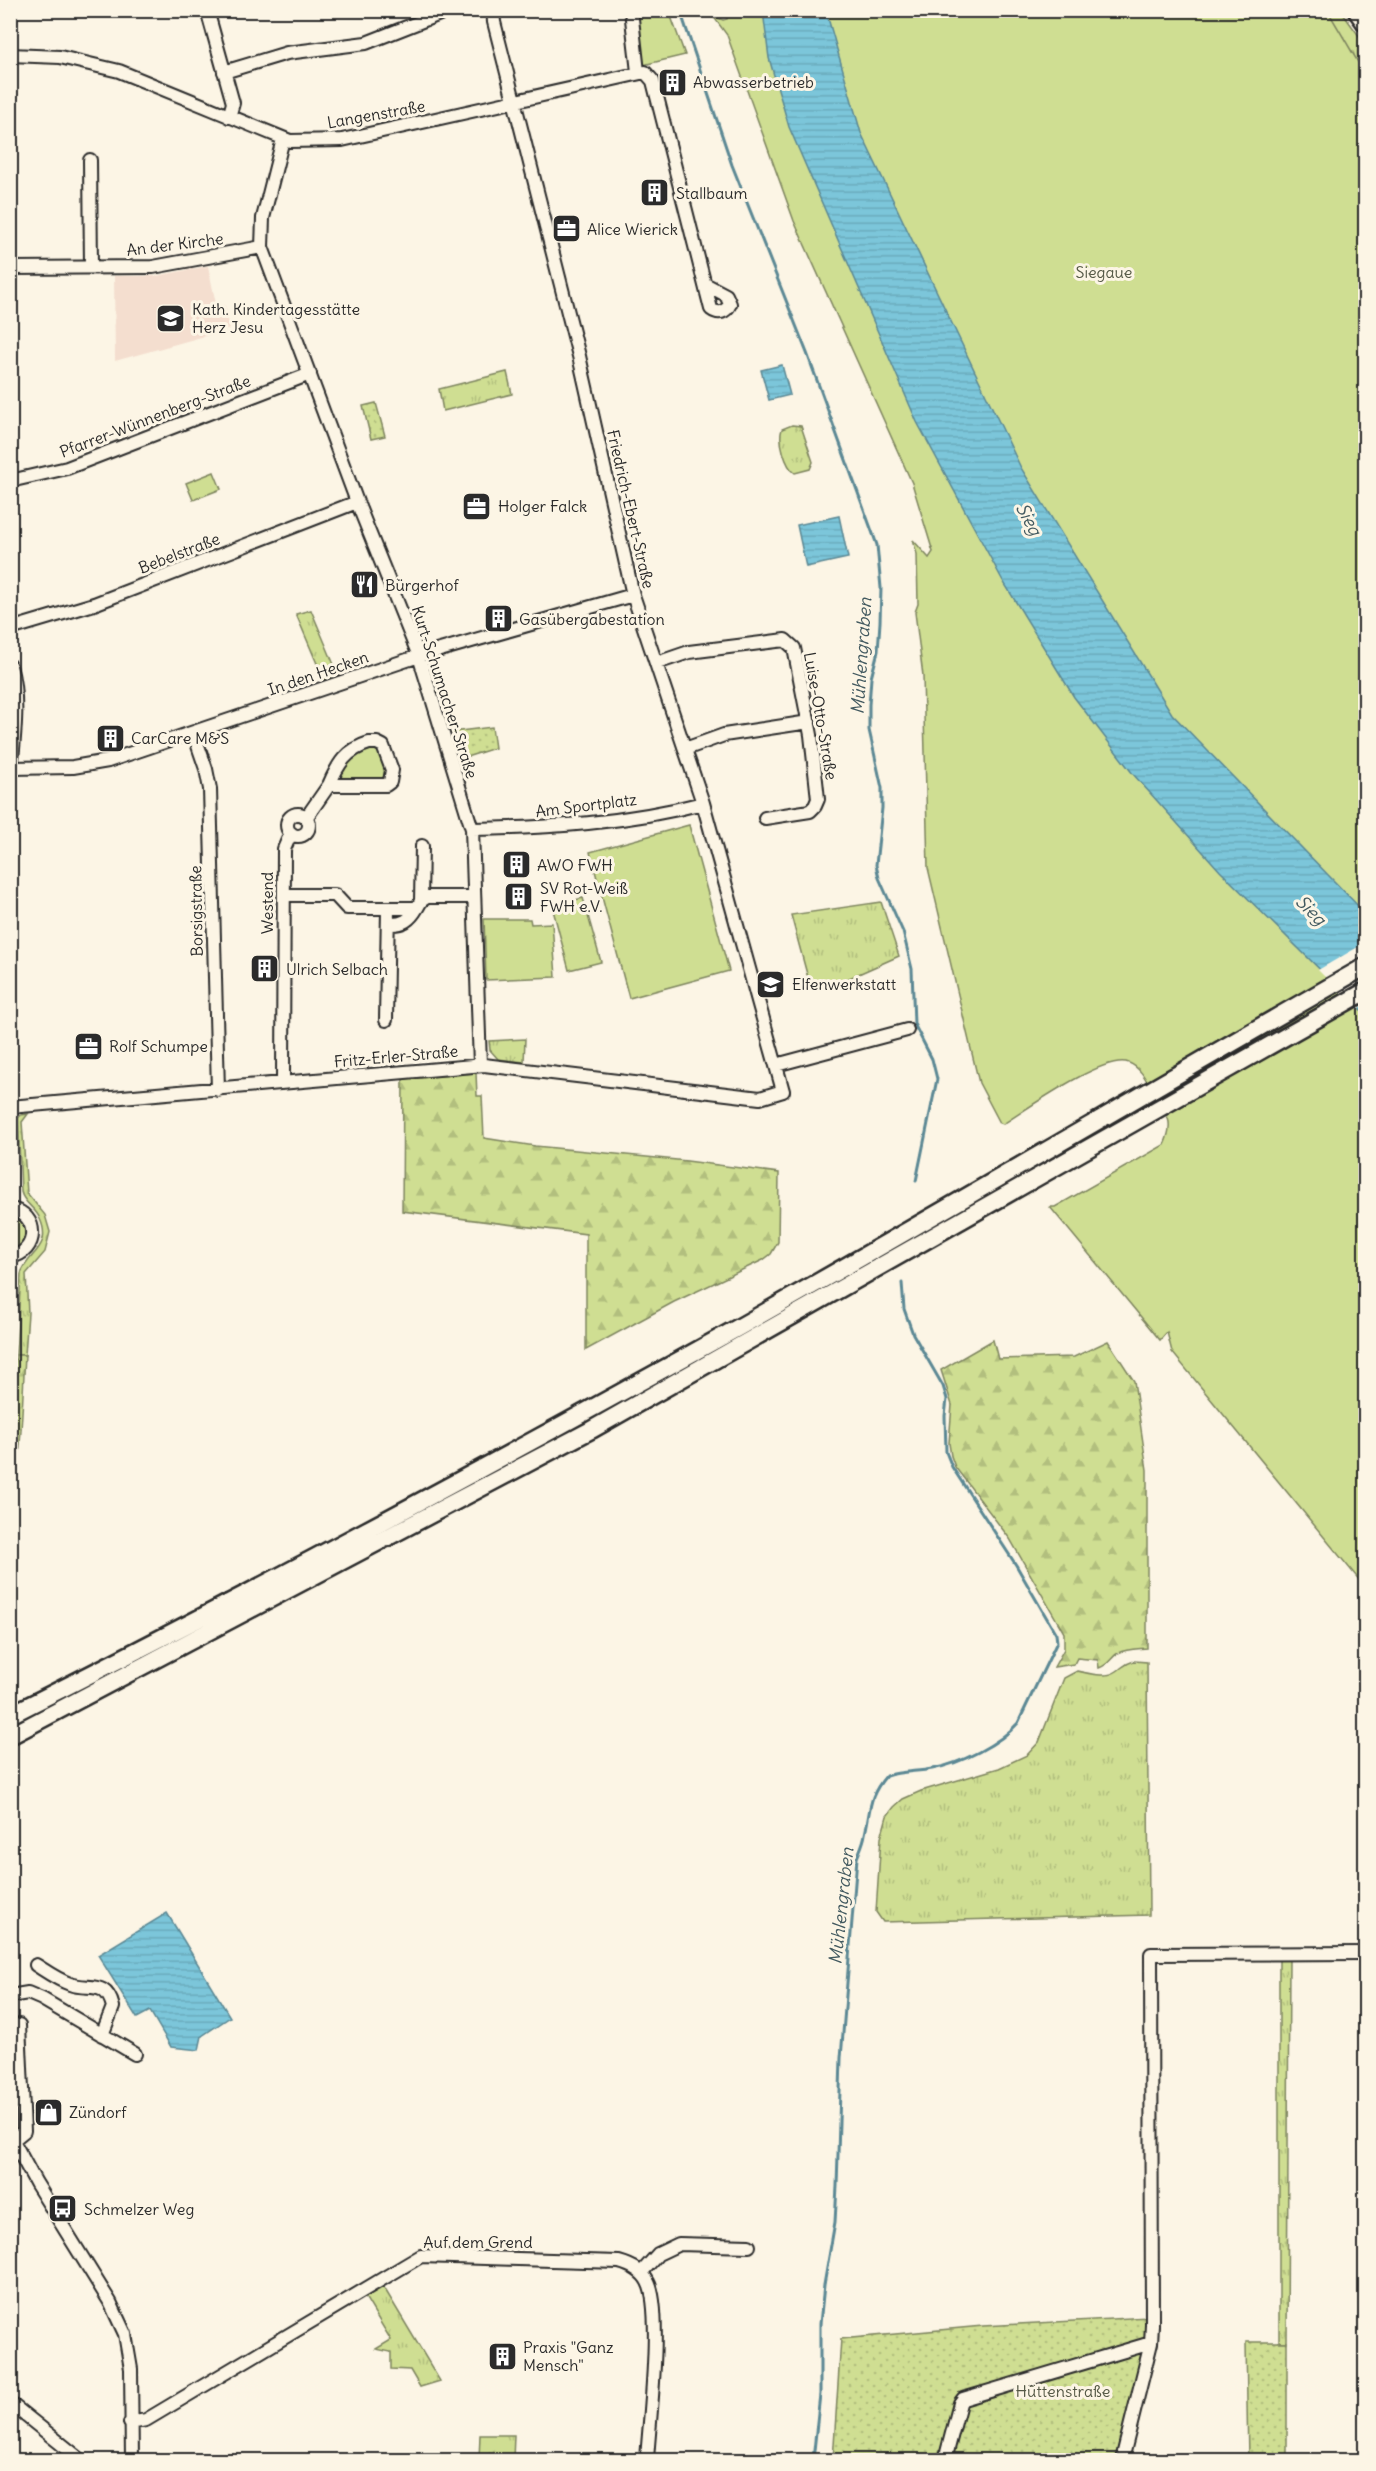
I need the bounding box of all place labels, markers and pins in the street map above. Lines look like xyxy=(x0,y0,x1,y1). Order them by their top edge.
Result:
building icon: Abwasserbetrieb xyxy=(656,66,688,98)
place label: Abwasserbetrieb xyxy=(693,72,814,92)
building icon: Stallbaum xyxy=(639,177,671,209)
place label: Stallbaum xyxy=(676,183,748,203)
office icon: Alice Wierick xyxy=(550,213,582,245)
place label: Alice Wierick xyxy=(587,219,678,239)
place label: Kath. Kindertagesstätte Herz Jesu xyxy=(192,299,360,337)
school or university icon: Kath. Kindertagesstätte Herz Jesu xyxy=(155,302,187,334)
office icon: Holger Falck xyxy=(461,490,493,522)
place label: Holger Falck xyxy=(498,496,587,516)
restaurant icon: Bürgerhof xyxy=(348,569,380,601)
place label: Bürgerhof xyxy=(385,575,459,595)
building icon: Gasübergabestation xyxy=(482,603,514,635)
place label: Gasübergabestation xyxy=(519,609,665,629)
building icon: CarCare M&S xyxy=(94,722,126,754)
place label: CarCare M&S xyxy=(131,728,229,748)
building icon: AWO FWH xyxy=(500,849,532,881)
place label: AWO FWH xyxy=(537,855,613,875)
place label: SV Rot-Weiß FWH e.V. xyxy=(540,878,628,916)
building icon: SV Rot-Weiß FWH e.V. xyxy=(503,881,535,913)
building icon: Ulrich Selbach xyxy=(249,953,281,985)
place label: Ulrich Selbach xyxy=(286,959,388,979)
school or university icon: Elfenwerkstatt xyxy=(755,968,787,1000)
place label: Elfenwerkstatt xyxy=(792,974,897,994)
office icon: Rolf Schumpe xyxy=(72,1030,104,1062)
place label: Rolf Schumpe xyxy=(109,1036,208,1056)
shop icon: Zündorf xyxy=(32,2096,64,2128)
place label: Zündorf xyxy=(69,2102,127,2122)
bus stop icon: Schmelzer Weg xyxy=(47,2193,79,2225)
place label: Schmelzer Weg xyxy=(84,2199,194,2219)
place label: Praxis "Ganz Mensch" xyxy=(523,2337,614,2375)
building icon: Praxis "Ganz Mensch" xyxy=(486,2340,518,2372)

